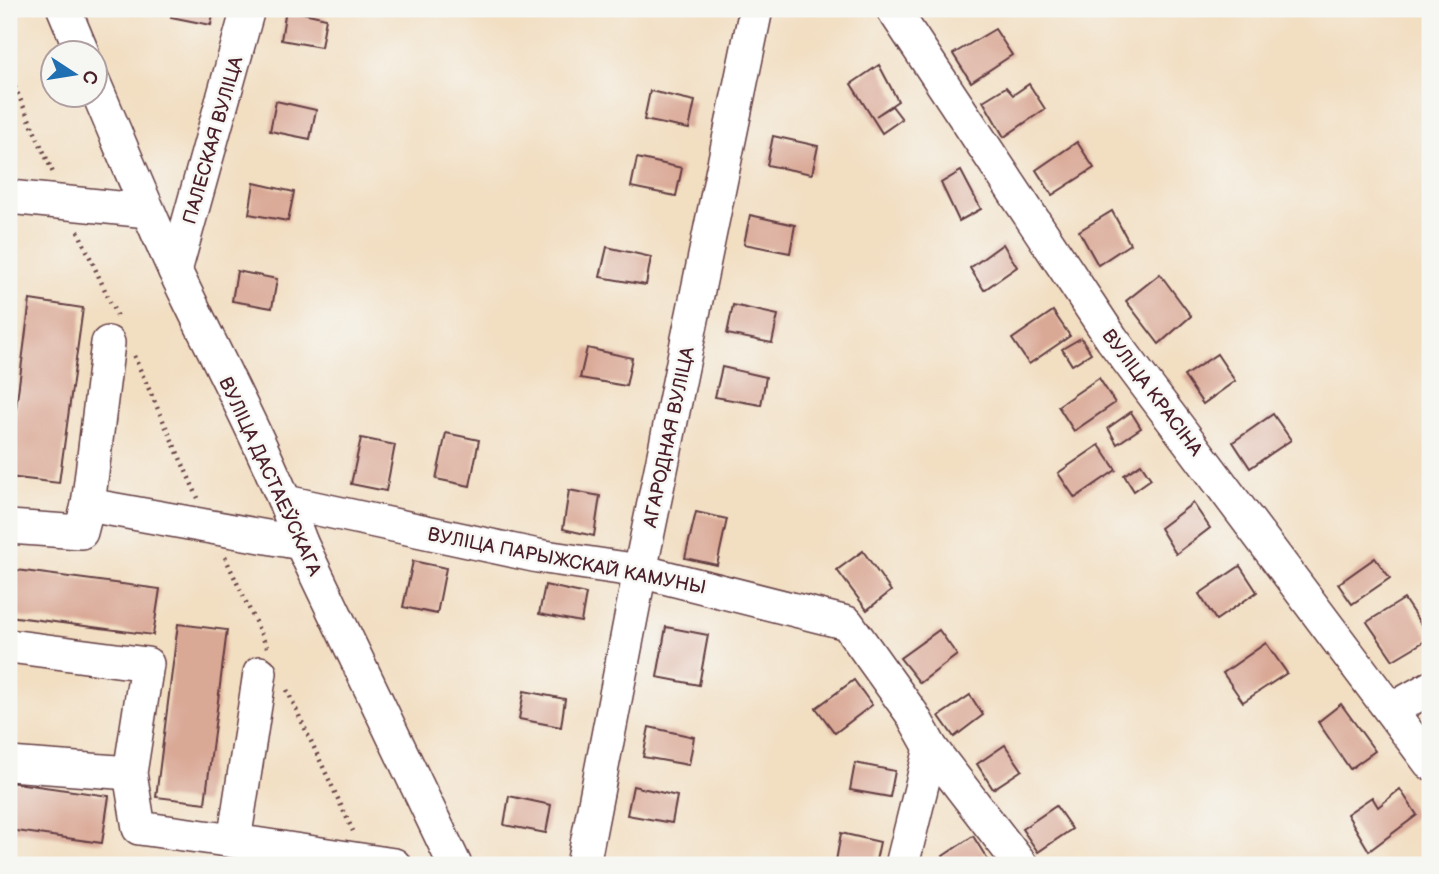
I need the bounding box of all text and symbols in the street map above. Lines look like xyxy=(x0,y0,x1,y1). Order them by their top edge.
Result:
north arrow xyxy=(38,38,108,108)
street label: ПАЛЕСКАЯ ВУЛІЦА xyxy=(179,53,249,227)
text: С xyxy=(77,68,102,86)
street label: ВУЛІЦА КРАСІНА xyxy=(1097,325,1207,461)
street label: АГАРОДНАЯ ВУЛІЦА xyxy=(639,344,700,531)
street label: ВУЛІЦА ДАСТАЕЎСКАГА xyxy=(213,374,326,580)
street label: ВУЛІЦА ПАРЫЖСКАЙ КАМУНЫ xyxy=(426,523,708,600)

